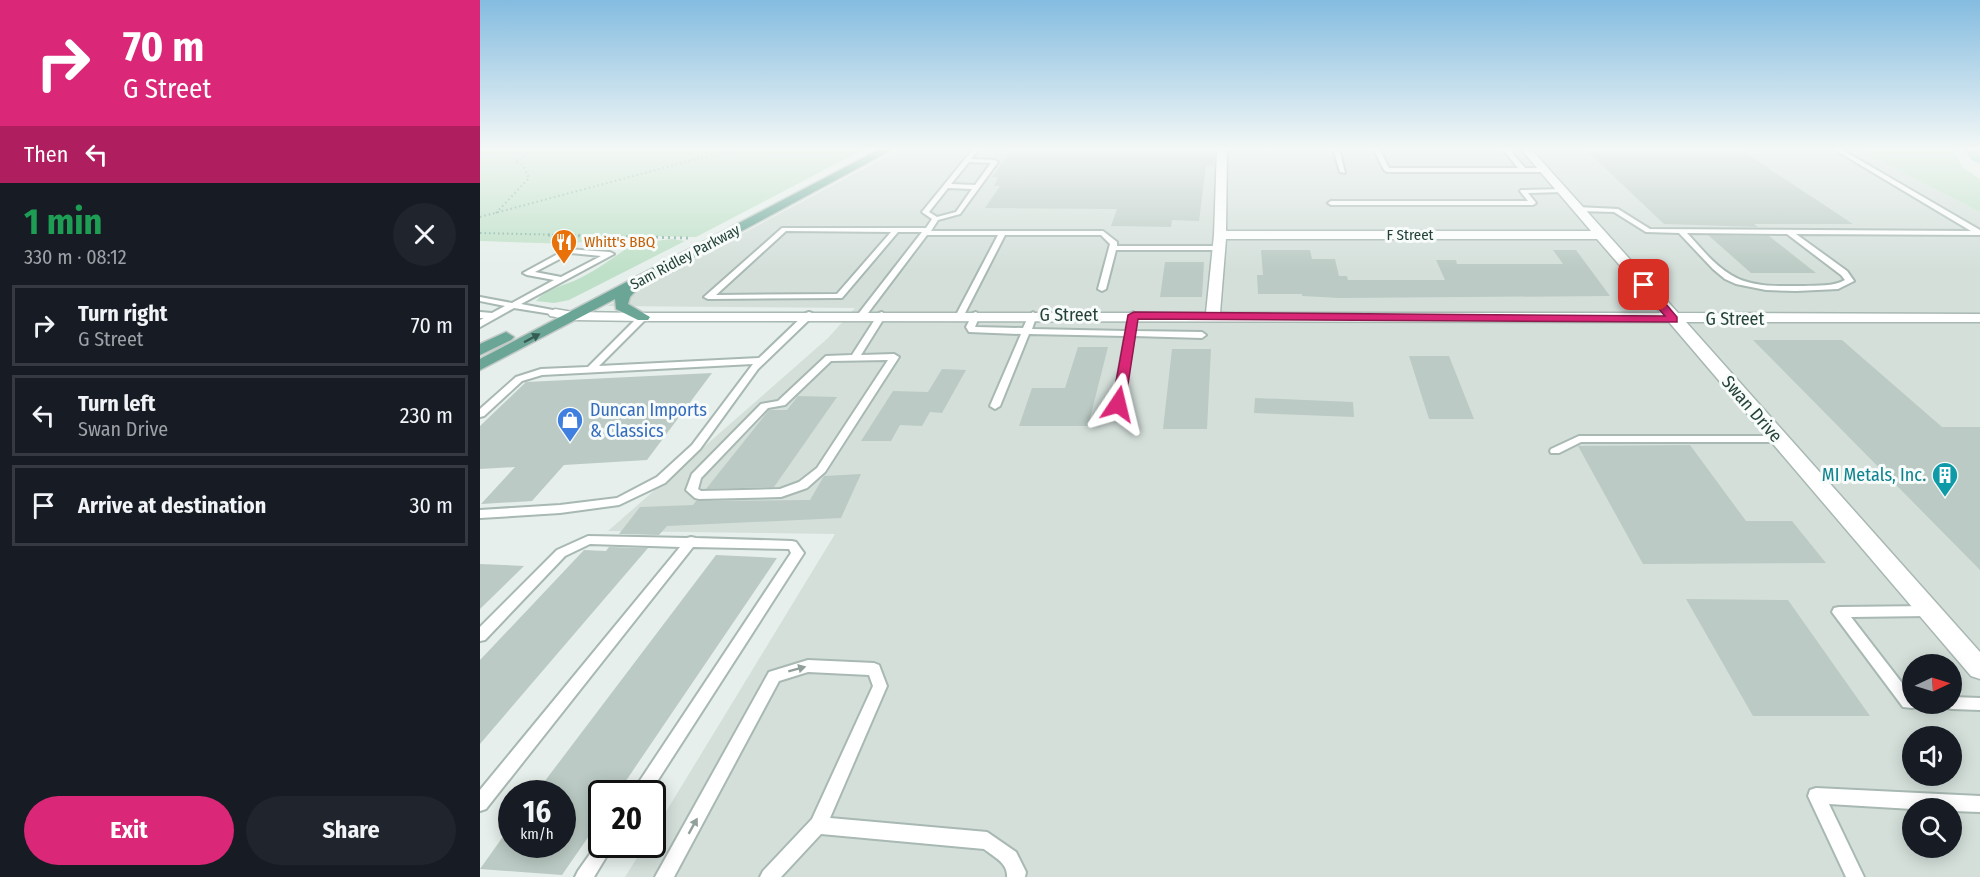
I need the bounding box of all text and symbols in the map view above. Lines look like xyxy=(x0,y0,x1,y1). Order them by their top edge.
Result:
text: 70 m xyxy=(123,22,204,72)
icon: right xyxy=(24,24,102,102)
text: G Street xyxy=(123,73,211,105)
icon: left xyxy=(80,138,113,171)
text: Then xyxy=(24,141,68,168)
text: 1 min xyxy=(24,200,102,244)
button: close xyxy=(393,203,456,266)
street label: Sam Ridley Parkway xyxy=(627,220,743,293)
street label: F Street xyxy=(1387,226,1434,244)
restaurant icon: Whitt's BBQ xyxy=(549,227,579,265)
place label: Whitt's BBQ xyxy=(584,233,656,251)
text: 330 m · 08:12 xyxy=(24,245,127,269)
pin xyxy=(1618,259,1669,310)
icon: arrive xyxy=(1627,268,1660,301)
text: Turn right xyxy=(78,300,167,327)
street label: G Street xyxy=(1040,304,1099,326)
street label: G Street xyxy=(1706,308,1765,330)
icon: right xyxy=(27,309,60,342)
text: 70 m xyxy=(411,312,453,339)
text: G Street xyxy=(78,327,143,351)
one-way arrow xyxy=(523,333,541,343)
street label: Swan Drive xyxy=(1717,371,1787,447)
position arrow xyxy=(1086,372,1150,436)
text: Turn left xyxy=(78,390,156,417)
icon: left xyxy=(27,399,60,432)
place label: Duncan Imports & Classics xyxy=(590,399,707,442)
text: 230 m xyxy=(400,402,453,429)
shop icon: Duncan Imports & Classics xyxy=(555,405,585,443)
text: Swan Drive xyxy=(78,417,168,441)
building icon: MI Metals, Inc. xyxy=(1930,460,1960,498)
place label: MI Metals, Inc. xyxy=(1822,464,1926,486)
icon: arrive xyxy=(27,489,60,522)
text: Arrive at destination xyxy=(78,492,266,519)
text: 30 m xyxy=(410,492,453,519)
north arrow xyxy=(1902,654,1962,714)
map controls xyxy=(1902,654,1962,858)
one-way arrow xyxy=(788,664,807,674)
button: sound xyxy=(1902,726,1962,786)
speed limit sign: 20 xyxy=(588,780,666,858)
text: 16 xyxy=(523,794,551,830)
button: Exit xyxy=(24,796,234,865)
button: Share xyxy=(246,796,456,865)
button: search xyxy=(1902,798,1962,858)
one-way arrow xyxy=(688,817,698,834)
text: km/h xyxy=(520,825,554,843)

